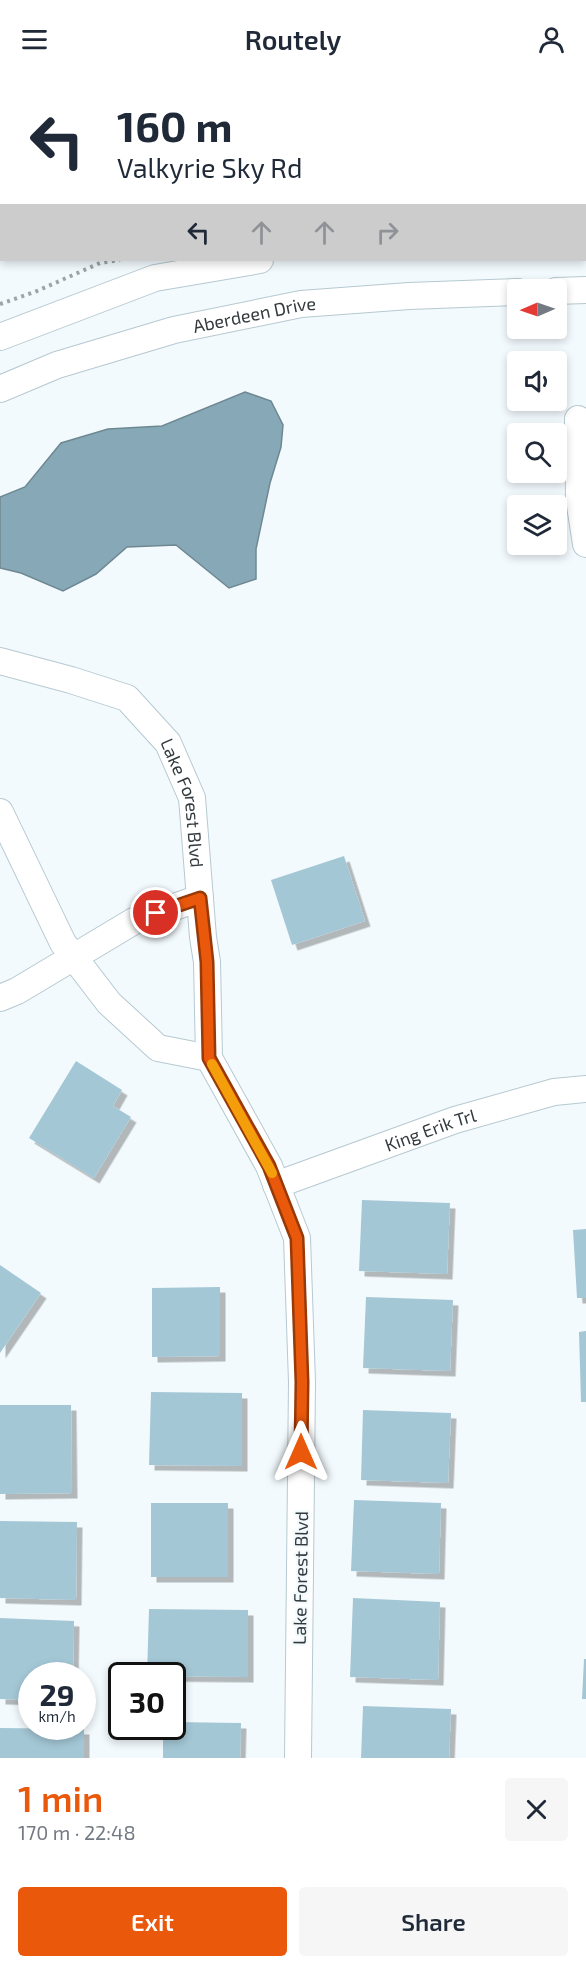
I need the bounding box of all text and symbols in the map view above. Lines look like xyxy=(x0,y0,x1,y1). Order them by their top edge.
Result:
icon: menu xyxy=(18,23,51,56)
text: Routely xyxy=(245,23,341,55)
icon: person xyxy=(535,23,568,56)
text: 160 m xyxy=(117,100,233,150)
icon: left xyxy=(18,102,96,180)
text: Valkyrie Sky Rd xyxy=(117,151,302,183)
icon: left xyxy=(182,216,215,249)
icon: ahead xyxy=(245,216,278,249)
icon: ahead xyxy=(308,216,341,249)
icon: right xyxy=(371,216,404,249)
north arrow xyxy=(507,279,567,339)
map controls xyxy=(507,279,567,555)
street label: Aberdeen Drive xyxy=(191,292,317,337)
button: sound xyxy=(507,351,567,411)
button: search xyxy=(507,423,567,483)
button: layers xyxy=(507,495,567,555)
street label: Lake Forest Blvd xyxy=(156,735,208,868)
pin xyxy=(130,887,181,938)
icon: arrive xyxy=(139,896,172,929)
street label: King Erik Trl xyxy=(382,1103,479,1156)
position arrow xyxy=(269,1420,333,1484)
street label: Lake Forest Blvd xyxy=(288,1511,312,1645)
speed limit sign: 30 xyxy=(108,1662,186,1740)
text: 29 xyxy=(39,1676,75,1712)
text: km/h xyxy=(38,1707,76,1725)
text: 1 min xyxy=(18,1776,103,1819)
button: close xyxy=(505,1778,568,1841)
text: 170 m · 22:48 xyxy=(18,1820,136,1844)
button: Exit xyxy=(18,1887,287,1956)
button: Share xyxy=(299,1887,568,1956)

